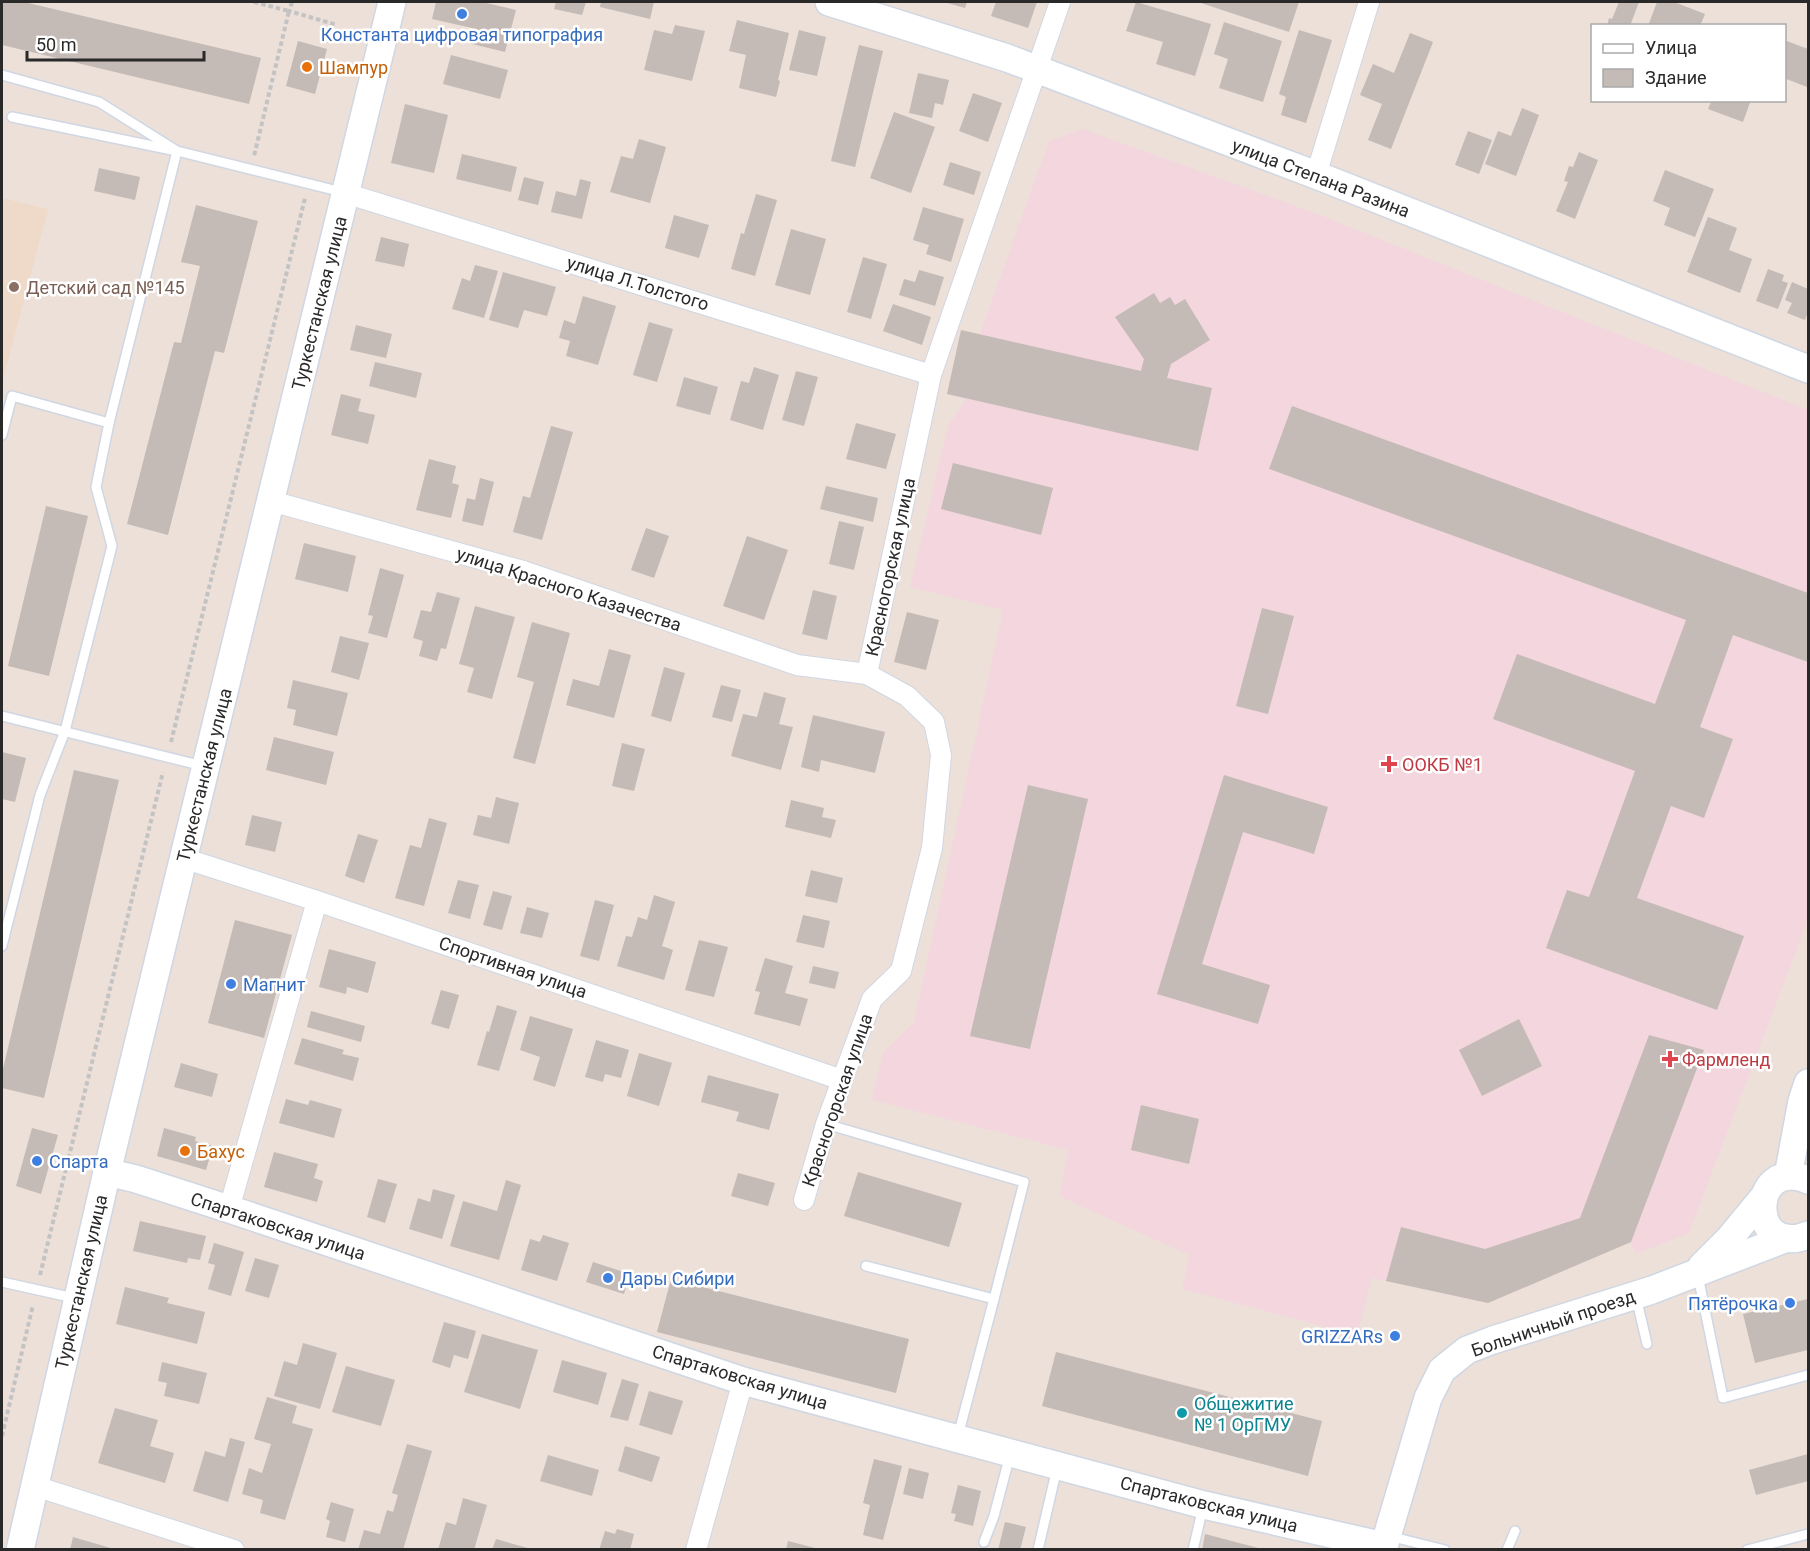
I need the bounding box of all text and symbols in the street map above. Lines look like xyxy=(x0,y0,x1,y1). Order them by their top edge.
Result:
marker: Константа цифровая типография xyxy=(455,7,469,21)
scale bar xyxy=(27,24,204,62)
place label: Константа цифровая типография xyxy=(321,24,603,45)
legend xyxy=(1591,24,1786,102)
text: 50 m xyxy=(36,34,76,55)
text: Улица xyxy=(1645,37,1697,58)
place label: Шампур xyxy=(319,57,388,78)
marker: Шампур xyxy=(300,60,314,74)
text: Здание xyxy=(1645,67,1707,88)
street label: улица Степана Разина xyxy=(1229,134,1413,222)
street label: Туркестанская улица xyxy=(287,214,351,392)
street label: улица Л.Толстого xyxy=(564,251,712,315)
place label: Детский сад №145 xyxy=(26,277,185,298)
marker: Детский сад №145 xyxy=(7,280,21,294)
street label: Красногорская улица xyxy=(861,476,919,658)
street label: улица Красного Казачества xyxy=(454,543,684,635)
street label: Туркестанская улица xyxy=(172,686,236,864)
place label: ООКБ №1 xyxy=(1402,754,1483,775)
marker: ООКБ №1 xyxy=(1380,755,1398,773)
street label: Спортивная улица xyxy=(436,932,590,1002)
place label: Магнит xyxy=(243,974,306,995)
marker: Магнит xyxy=(224,977,238,991)
street label: Красногорская улица xyxy=(797,1011,877,1189)
place label: Фармленд xyxy=(1682,1049,1770,1070)
marker: Фармленд xyxy=(1663,1052,1677,1066)
place label: Бахус xyxy=(197,1141,245,1162)
marker: Бахус xyxy=(178,1144,192,1158)
place label: Спарта xyxy=(49,1151,109,1172)
marker: Спарта xyxy=(30,1154,44,1168)
street label: Спартаковская улица xyxy=(188,1188,368,1264)
street label: Туркестанская улица xyxy=(51,1193,111,1371)
place label: Дары Сибири xyxy=(620,1268,735,1289)
marker: Дары Сибири xyxy=(601,1271,615,1285)
street label: Больничный проезд xyxy=(1468,1285,1638,1361)
place label: Пятёрочка xyxy=(1688,1293,1778,1314)
marker: Пятёрочка xyxy=(1783,1296,1797,1310)
place label: GRIZZARs xyxy=(1301,1326,1383,1347)
marker: GRIZZARs xyxy=(1388,1329,1402,1343)
street label: Спартаковская улица xyxy=(650,1340,830,1414)
place label: Общежитие № 1 ОрГМУ xyxy=(1194,1393,1294,1435)
marker: Общежитие № 1 ОрГМУ xyxy=(1175,1406,1189,1420)
street label: Спартаковская улица xyxy=(1118,1472,1300,1536)

